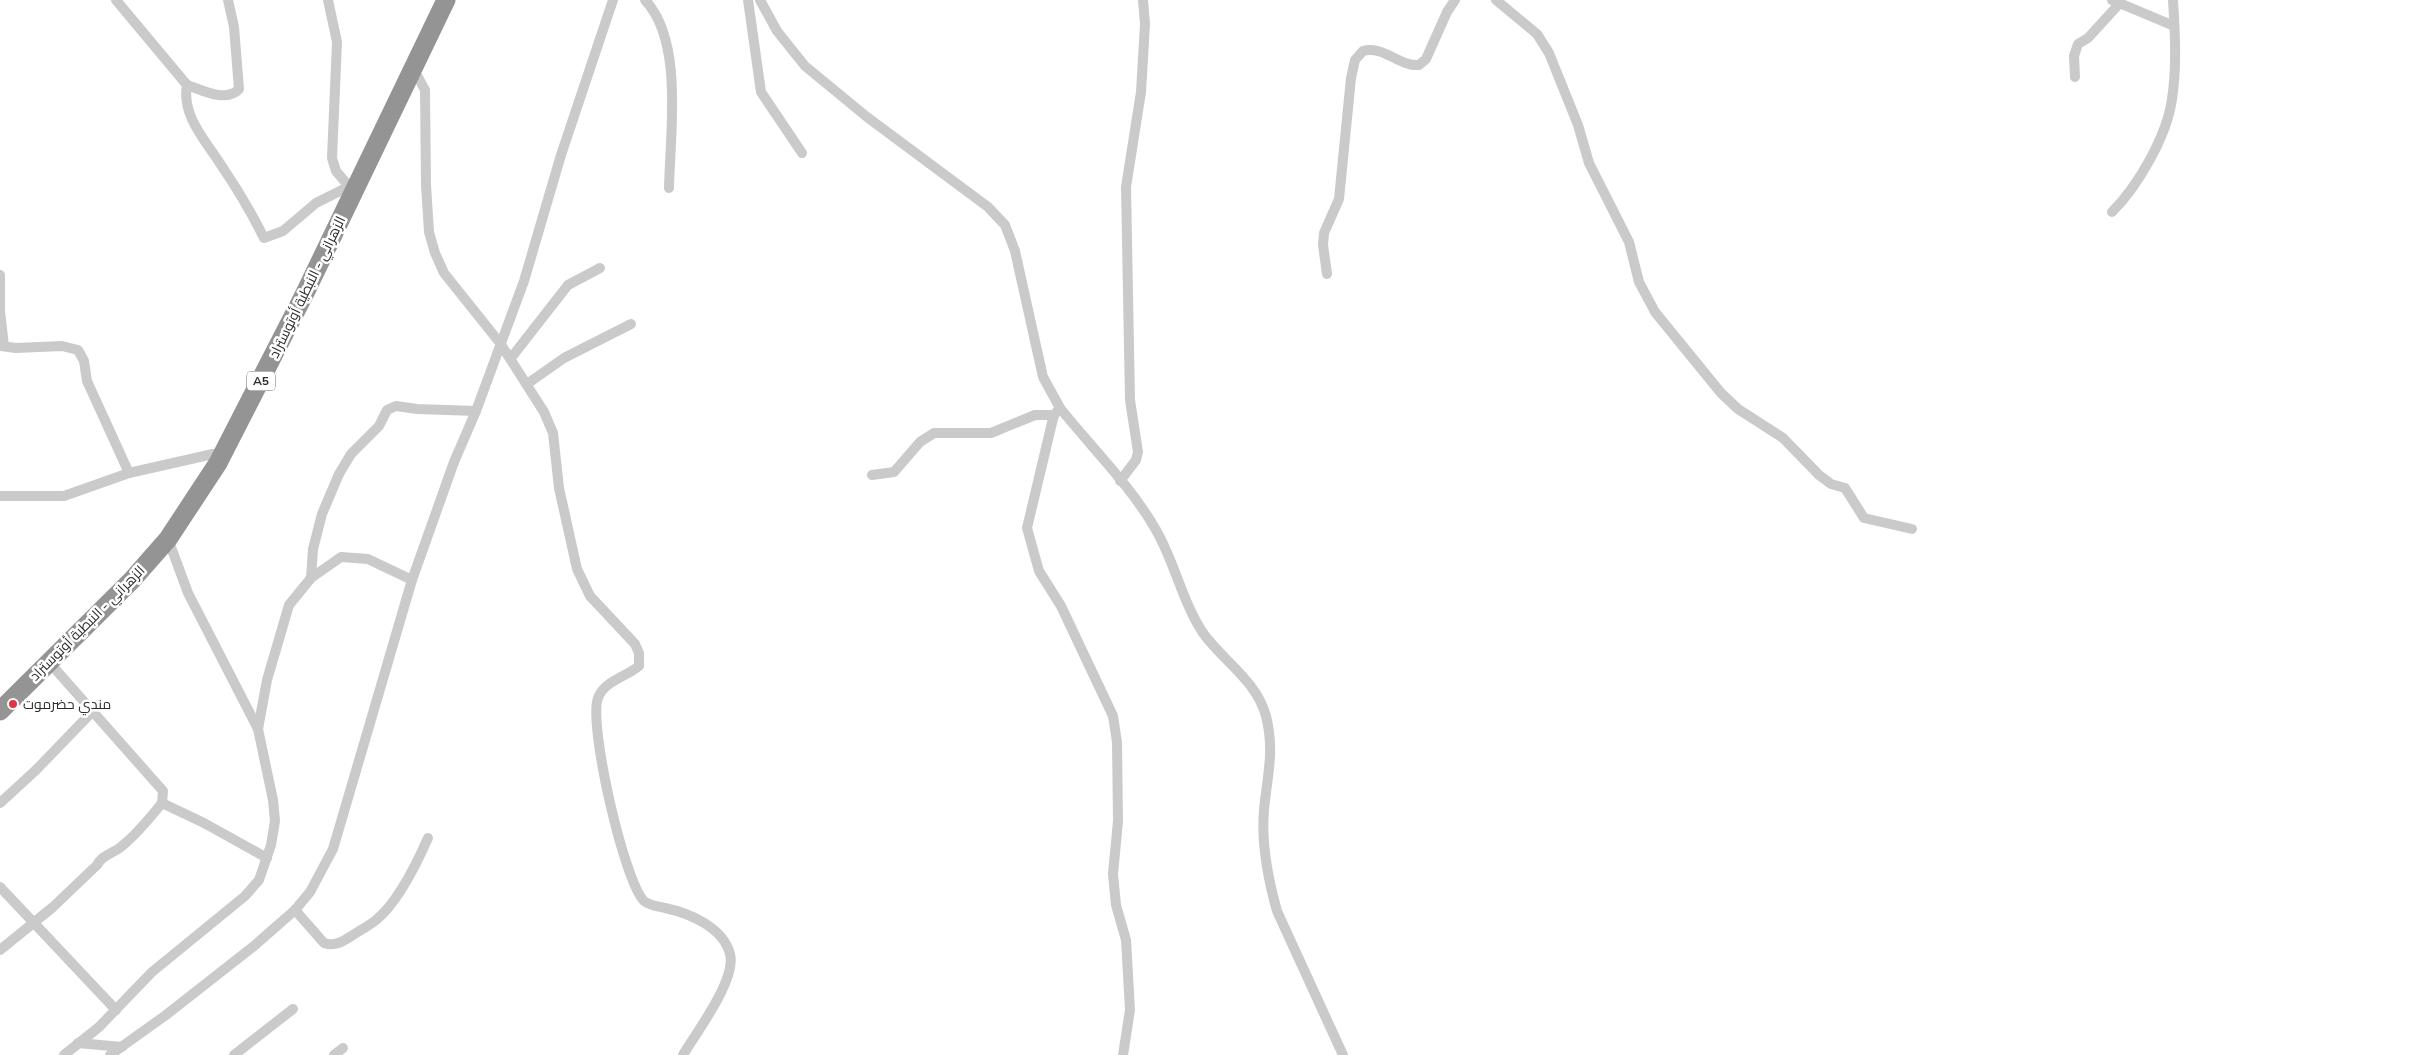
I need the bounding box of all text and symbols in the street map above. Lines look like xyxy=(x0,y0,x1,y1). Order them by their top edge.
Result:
street label: الزهراني - النبطية أوتوستراد xyxy=(265,213,352,362)
road number: A5 xyxy=(247,372,275,391)
street label: الزهراني - النبطية أوتوستراد xyxy=(25,561,151,687)
place label: مندي حضرموت xyxy=(23,695,111,716)
marker: مندي حضرموت xyxy=(7,698,19,710)

